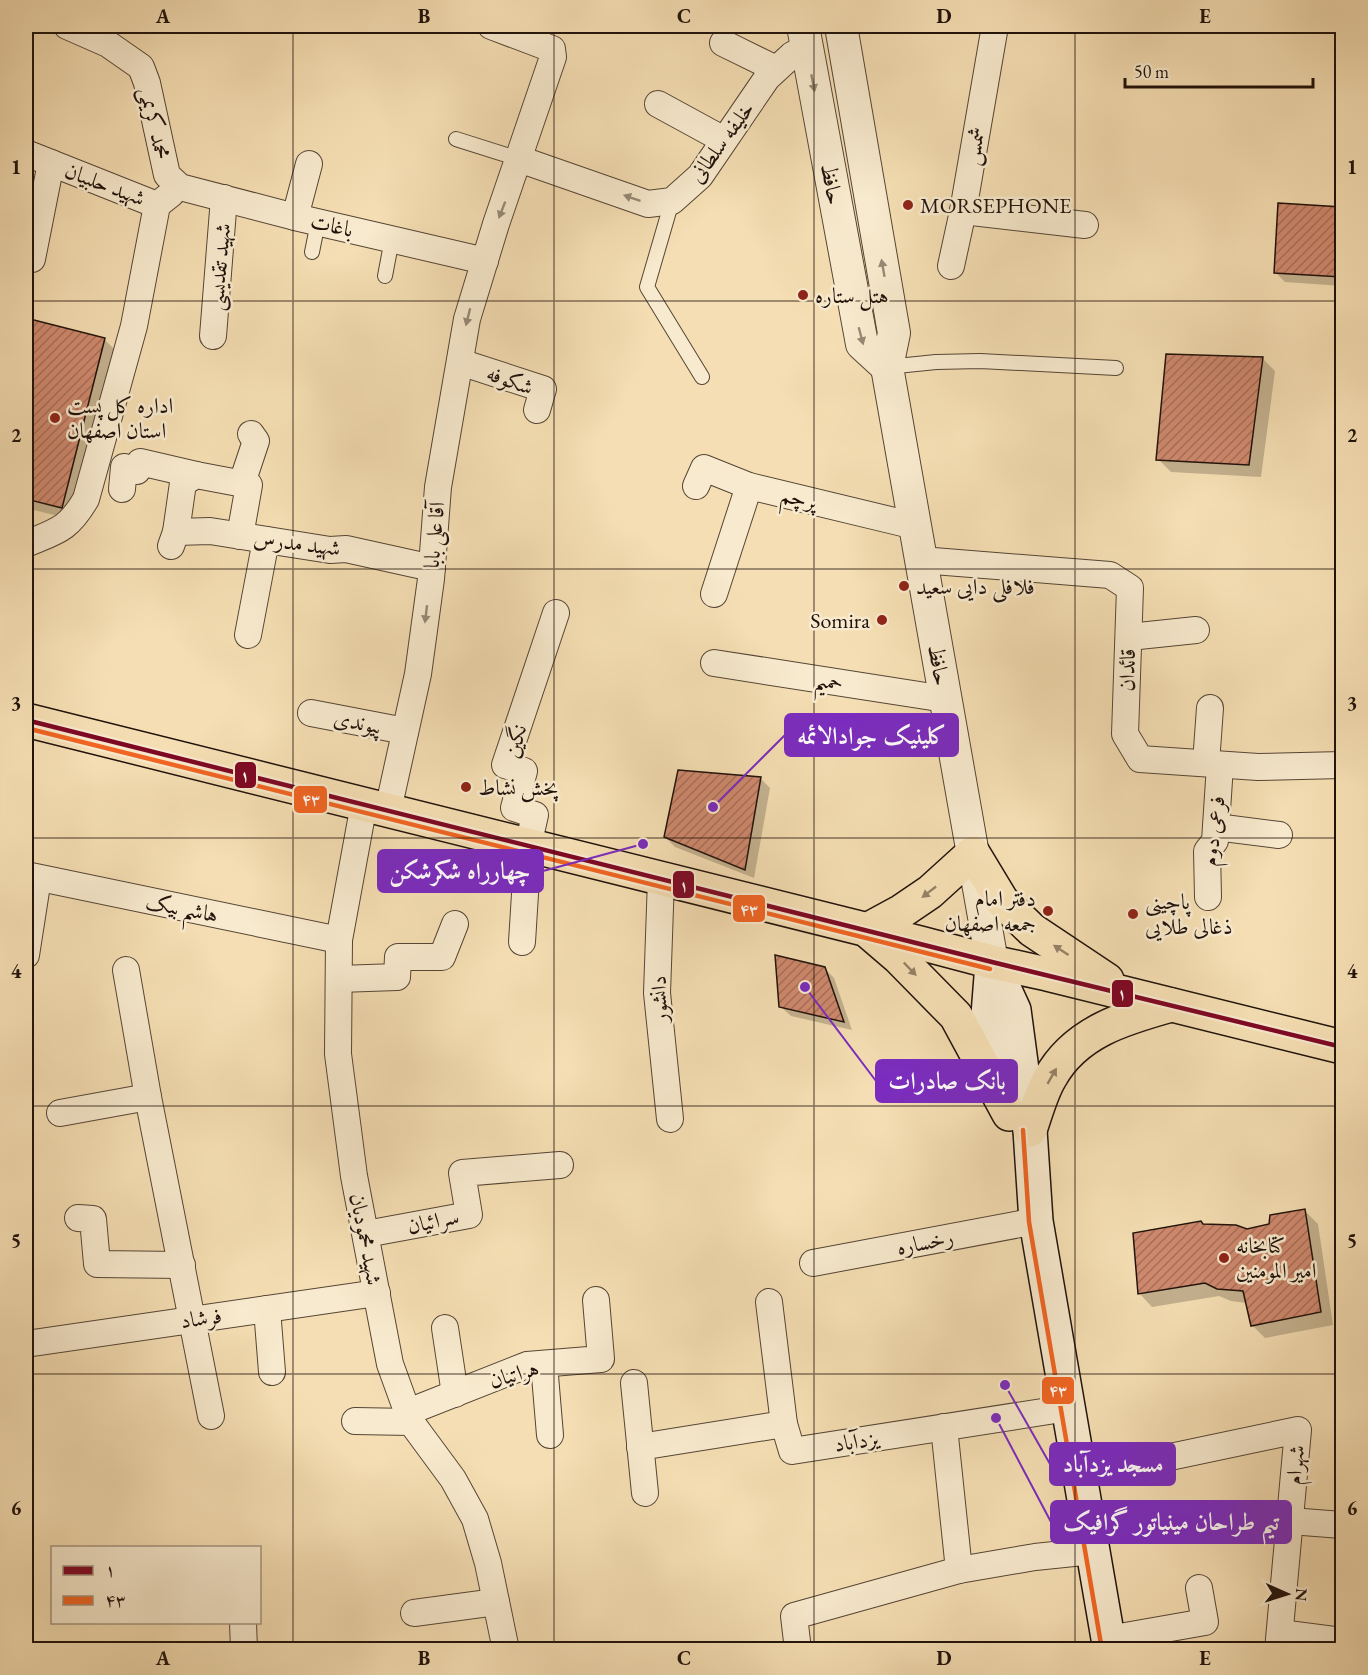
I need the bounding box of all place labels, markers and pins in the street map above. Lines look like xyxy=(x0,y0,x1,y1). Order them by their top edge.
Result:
place label: MORSEPHONE xyxy=(920,191,1072,220)
marker: MORSEPHONE xyxy=(901,198,915,212)
place label: هتل ستاره xyxy=(815,281,889,311)
marker: هتل ستاره xyxy=(796,288,810,302)
place label: اداره کل پست استان اصفهان xyxy=(67,391,173,445)
marker: اداره کل پست استان اصفهان xyxy=(48,411,62,425)
place label: فلافلی دایی سعید xyxy=(916,572,1035,603)
marker: فلافلی دایی سعید xyxy=(897,579,911,593)
place label: Somira xyxy=(810,606,870,635)
marker: Somira xyxy=(875,613,889,627)
callout: کلینیک جوادالائمه xyxy=(785,714,958,756)
place label: پخش نشاط xyxy=(478,773,558,803)
marker: پخش نشاط xyxy=(459,780,473,794)
callout: چهارراه شکرشکن xyxy=(378,850,543,892)
place label: دفتر امام جمعه اصفهان xyxy=(945,884,1036,938)
place label: پاچینی ذغالی طلایی xyxy=(1145,887,1233,942)
marker: دفتر امام جمعه اصفهان xyxy=(1041,904,1055,918)
marker: پاچینی ذغالی طلایی xyxy=(1126,907,1140,921)
callout: بانک صادرات xyxy=(876,1060,1017,1102)
place label: کتابخانه امیر المومنین xyxy=(1236,1231,1317,1285)
marker: کتابخانه امیر المومنین xyxy=(1217,1251,1231,1265)
callout: مسجد یزدآباد xyxy=(1050,1443,1175,1485)
callout: تیم طراحان مینیاتور گرافیک xyxy=(1051,1501,1291,1543)

